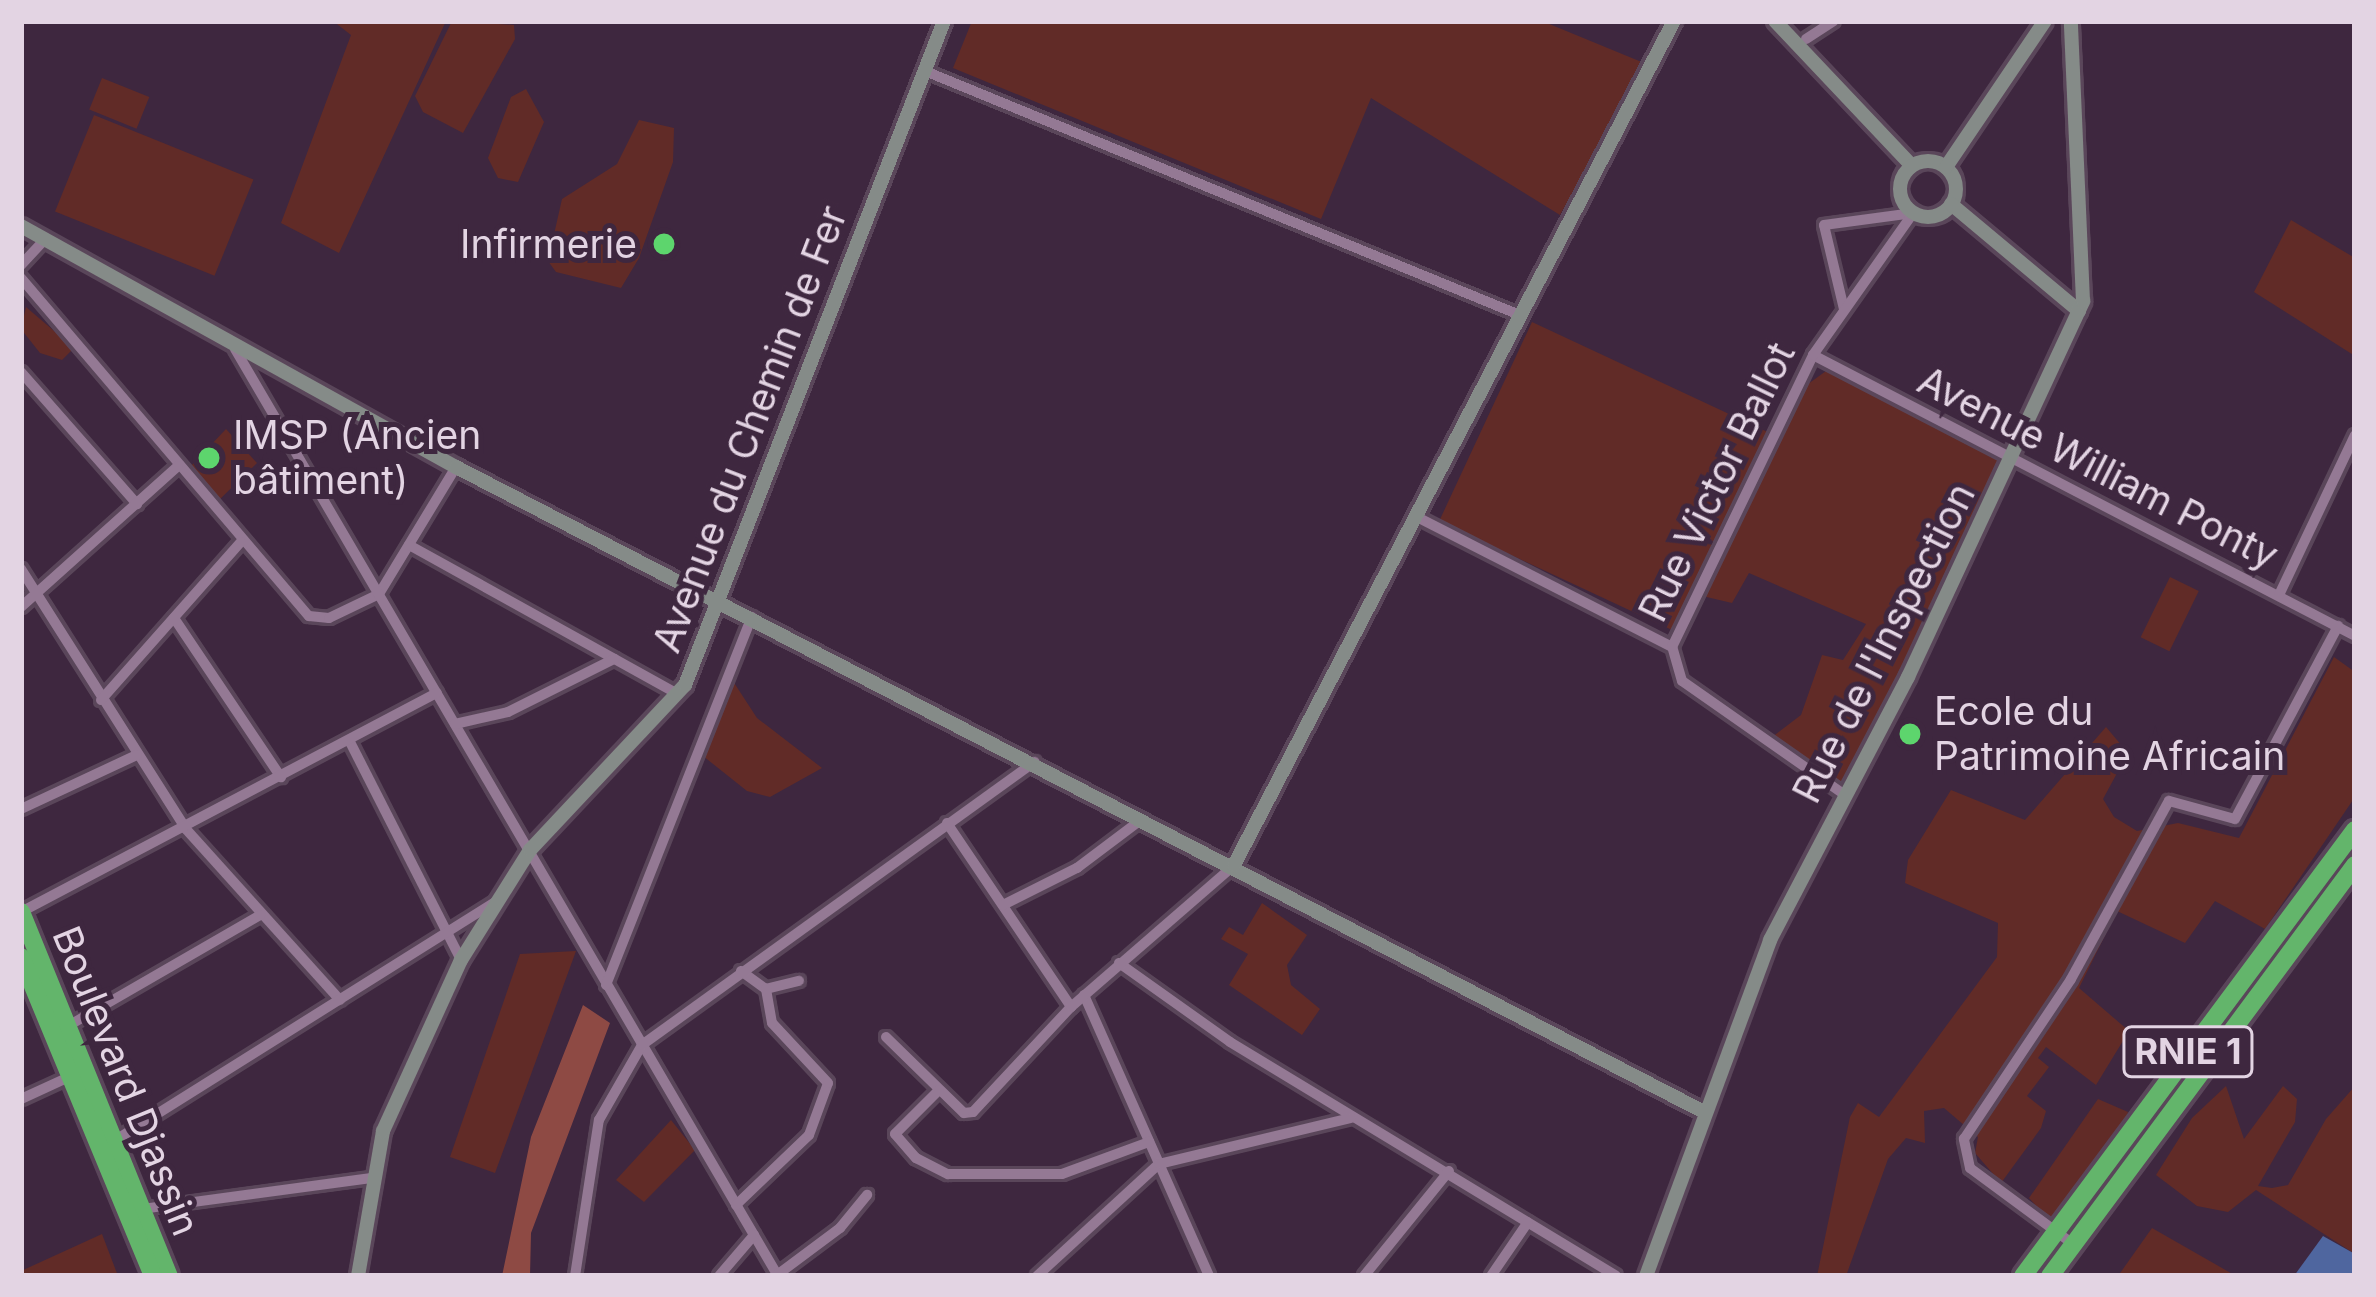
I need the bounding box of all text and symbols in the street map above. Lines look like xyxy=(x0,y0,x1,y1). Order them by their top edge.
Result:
street label: Avenue du Chemin de Fer xyxy=(643,199,857,659)
place label: Infirmerie xyxy=(460,221,637,267)
marker: Infirmerie xyxy=(648,228,680,260)
street label: Rue Victor Ballot xyxy=(1629,335,1805,629)
street label: Avenue William Ponty xyxy=(1910,357,2286,579)
place label: IMSP (Ancien bâtiment) xyxy=(233,413,481,504)
marker: IMSP (Ancien bâtiment) xyxy=(196,445,222,471)
street label: Rue de l'Inspection xyxy=(1783,475,1985,811)
place label: Ecole du Patrimoine Africain xyxy=(1934,689,2285,780)
marker: Ecole du Patrimoine Africain xyxy=(1897,721,1923,747)
street label: Boulevard Djassin xyxy=(43,920,209,1242)
road number: RNIE 1 xyxy=(2122,1022,2254,1082)

